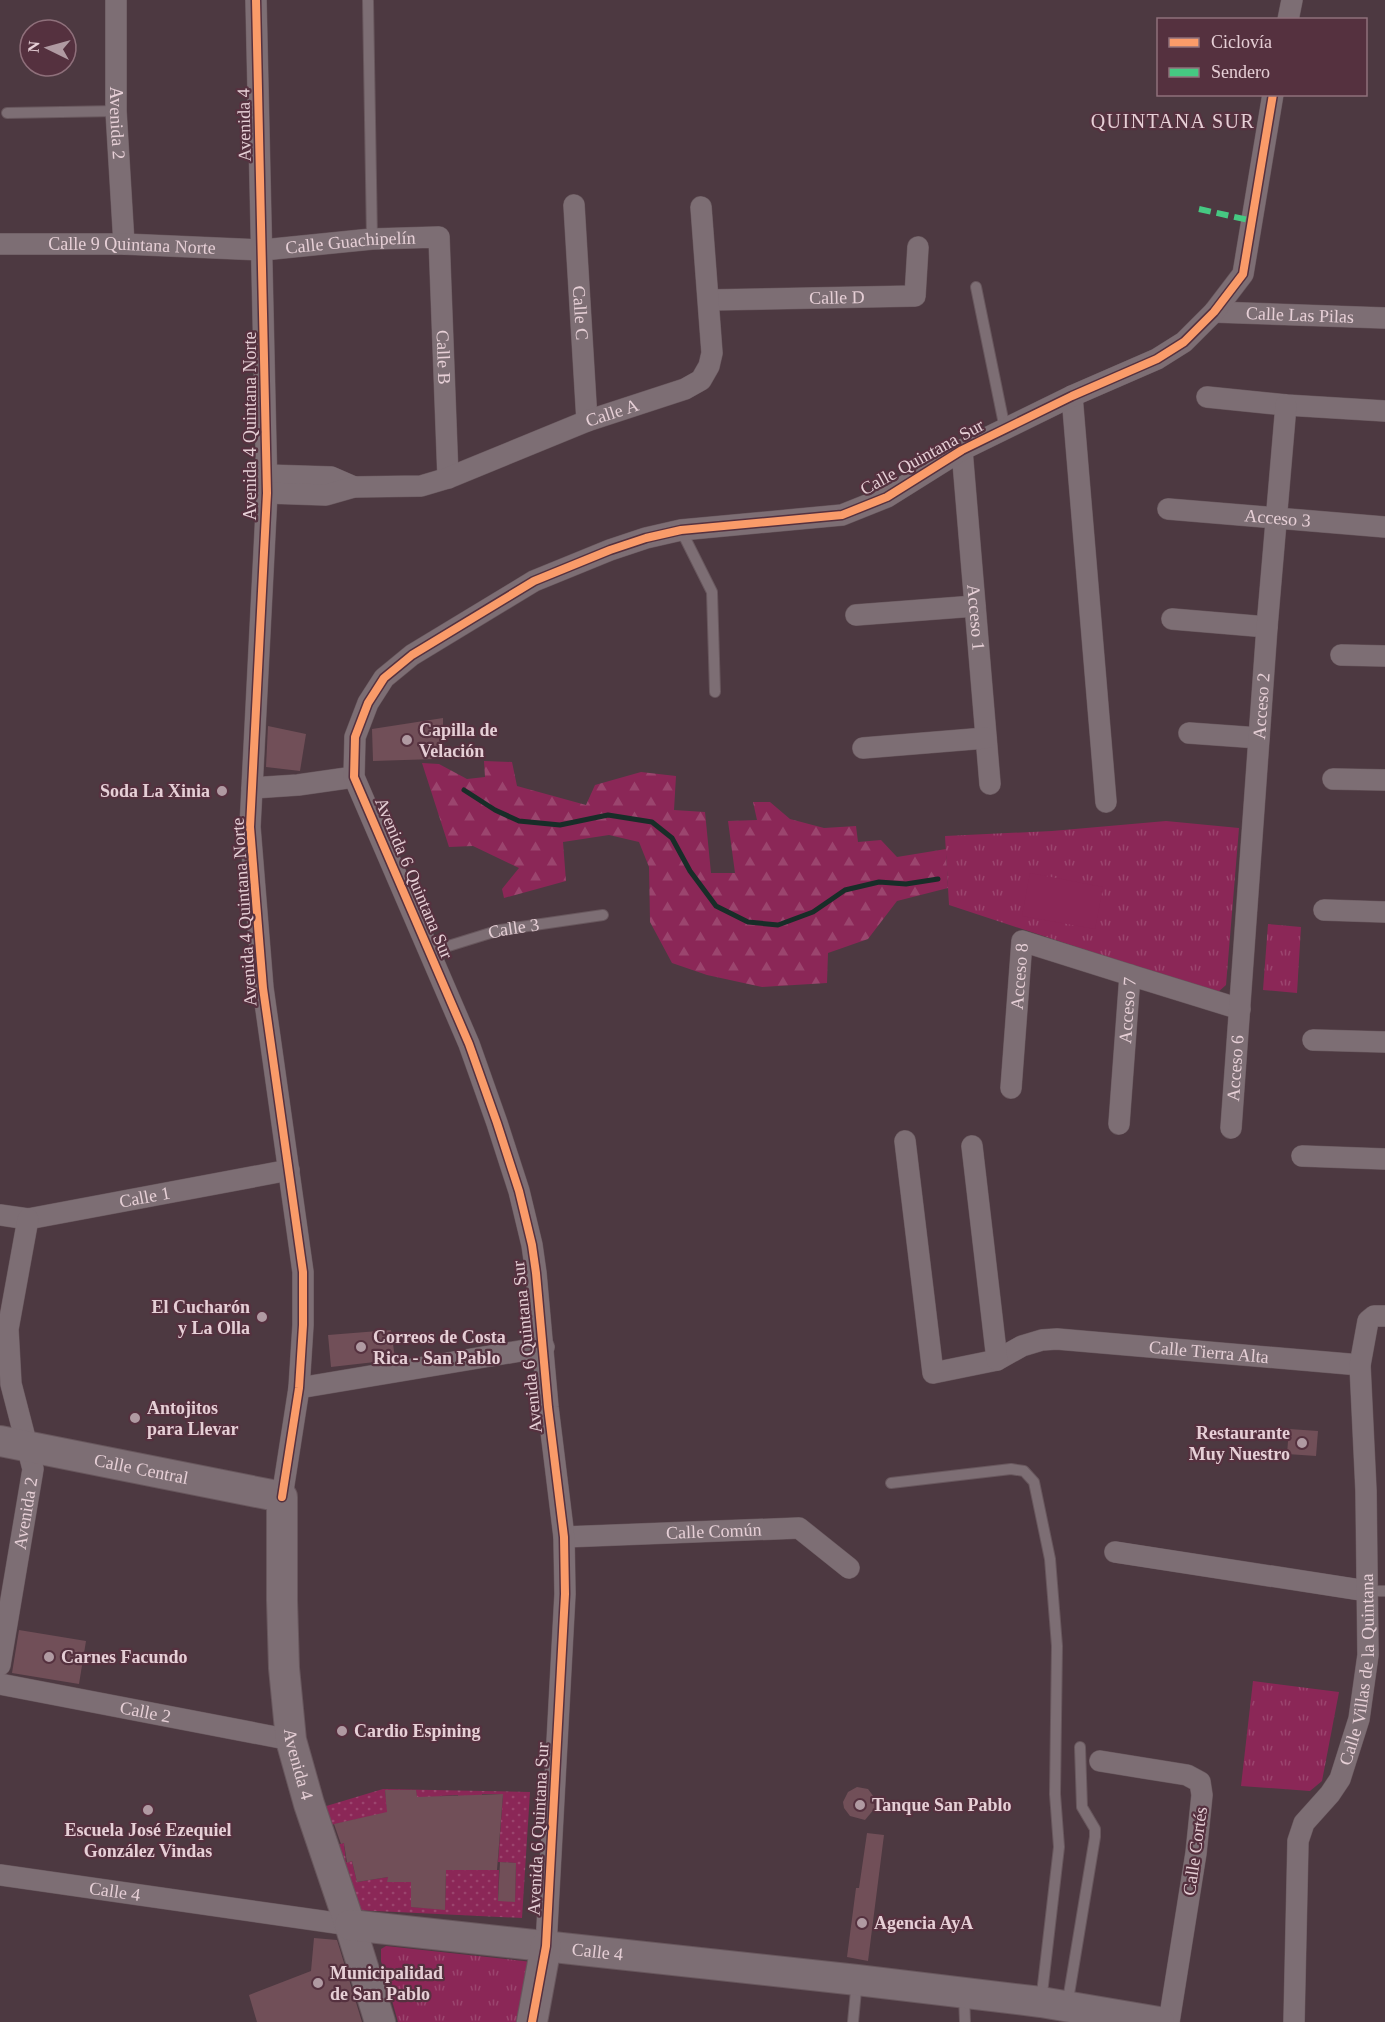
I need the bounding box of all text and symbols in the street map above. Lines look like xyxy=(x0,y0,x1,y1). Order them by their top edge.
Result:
north arrow xyxy=(18,18,78,78)
legend xyxy=(1157,18,1367,96)
text: Ciclovía xyxy=(1211,32,1272,52)
text: N xyxy=(25,40,43,53)
text: Sendero xyxy=(1211,62,1270,82)
street label: Avenida 2 xyxy=(106,86,129,160)
street label: Avenida 4 xyxy=(233,88,255,162)
district label: QUINTANA SUR xyxy=(1091,110,1255,132)
street label: Calle Guachipelín xyxy=(284,228,416,258)
street label: Calle 9 Quintana Norte xyxy=(48,234,216,258)
street label: Calle C xyxy=(569,285,592,341)
street label: Calle D xyxy=(809,287,865,308)
street label: Calle Las Pilas xyxy=(1246,303,1354,327)
street label: Calle B xyxy=(432,330,455,385)
street label: Avenida 4 Quintana Norte xyxy=(240,331,260,521)
street label: Calle A xyxy=(583,395,641,431)
street label: Calle Quintana Sur xyxy=(857,415,987,499)
street label: Acceso 3 xyxy=(1244,505,1312,531)
street label: Acceso 1 xyxy=(963,583,989,651)
street label: Acceso 2 xyxy=(1249,672,1274,740)
place label: Capilla de Velación xyxy=(419,720,498,761)
marker: Capilla de Velación xyxy=(400,733,414,747)
place label: Soda La Xinia xyxy=(100,781,210,801)
marker: Soda La Xinia xyxy=(215,784,229,798)
street label: Avenida 6 Quintana Sur xyxy=(371,794,457,962)
street label: Avenida 4 Quintana Norte xyxy=(227,817,261,1007)
street label: Calle 3 xyxy=(485,914,540,943)
street label: Acceso 8 xyxy=(1007,942,1032,1010)
street label: Acceso 7 xyxy=(1115,976,1140,1044)
street label: Acceso 6 xyxy=(1223,1034,1248,1102)
street label: Calle 1 xyxy=(118,1183,172,1212)
street label: Avenida 6 Quintana Sur xyxy=(508,1260,546,1434)
place label: El Cucharón y La Olla xyxy=(151,1297,250,1338)
marker: El Cucharón y La Olla xyxy=(255,1310,269,1324)
place label: Correos de Costa Rica - San Pablo xyxy=(373,1327,506,1368)
street label: Calle Tierra Alta xyxy=(1148,1337,1270,1367)
marker: Correos de Costa Rica - San Pablo xyxy=(354,1340,368,1354)
place label: Antojitos para Llevar xyxy=(147,1398,239,1439)
marker: Antojitos para Llevar xyxy=(128,1411,142,1425)
place label: Restaurante Muy Nuestro xyxy=(1189,1423,1290,1464)
marker: Restaurante Muy Nuestro xyxy=(1295,1436,1309,1450)
street label: Calle Central xyxy=(92,1450,190,1488)
street label: Avenida 2 xyxy=(10,1475,42,1551)
street label: Calle Común xyxy=(666,1519,762,1543)
street label: Calle Villas de la Quintana xyxy=(1335,1574,1378,1768)
place label: Carnes Facundo xyxy=(61,1647,188,1667)
marker: Carnes Facundo xyxy=(42,1650,56,1664)
street label: Calle 2 xyxy=(118,1697,173,1727)
place label: Cardio Espining xyxy=(354,1721,481,1741)
marker: Cardio Espining xyxy=(335,1724,349,1738)
street label: Avenida 4 xyxy=(280,1728,317,1802)
street label: Avenida 6 Quintana Sur xyxy=(523,1742,553,1916)
place label: Tanque San Pablo xyxy=(872,1795,1011,1815)
marker: Tanque San Pablo xyxy=(853,1798,867,1812)
marker: Escuela José Ezequiel González Vindas xyxy=(141,1803,155,1817)
street label: Calle Cortés xyxy=(1179,1805,1211,1897)
place label: Escuela José Ezequiel González Vindas xyxy=(65,1820,232,1861)
street label: Calle 4 xyxy=(88,1878,142,1905)
place label: Agencia AyA xyxy=(874,1913,973,1933)
marker: Agencia AyA xyxy=(855,1916,869,1930)
street label: Calle 4 xyxy=(571,1939,624,1965)
place label: Municipalidad de San Pablo xyxy=(330,1963,443,2004)
marker: Municipalidad de San Pablo xyxy=(311,1976,325,1990)

